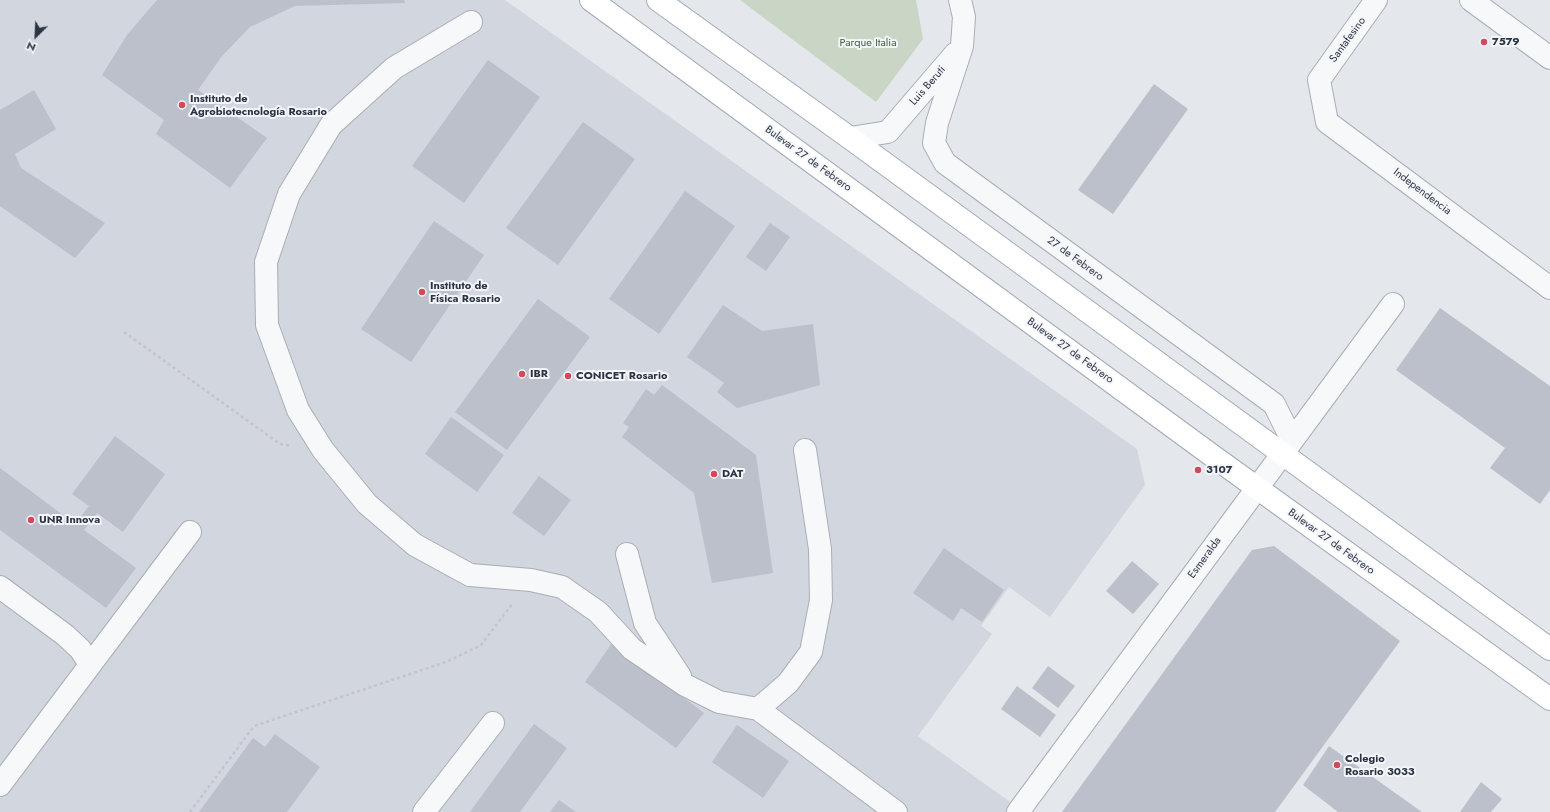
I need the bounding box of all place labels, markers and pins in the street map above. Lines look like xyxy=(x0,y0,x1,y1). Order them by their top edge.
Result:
place label: 7579 xyxy=(1492,35,1520,49)
marker: 7579 xyxy=(1479,37,1489,47)
place label: Instituto de Agrobiotecnología Rosario xyxy=(190,92,327,118)
marker: Instituto de Agrobiotecnología Rosario xyxy=(177,100,187,110)
place label: Instituto de Física Rosario xyxy=(430,279,500,305)
marker: Instituto de Física Rosario xyxy=(417,287,427,297)
place label: IBR xyxy=(530,367,548,381)
marker: IBR xyxy=(517,369,527,379)
place label: CONICET Rosario xyxy=(576,369,667,383)
marker: CONICET Rosario xyxy=(563,371,573,381)
place label: 3107 xyxy=(1206,463,1232,477)
marker: 3107 xyxy=(1193,465,1203,475)
place label: DAT xyxy=(722,467,743,481)
marker: DAT xyxy=(709,469,719,479)
place label: UNR Innova xyxy=(39,513,100,527)
marker: UNR Innova xyxy=(26,515,36,525)
place label: Colegio Rosario 3033 xyxy=(1345,752,1415,778)
marker: Colegio Rosario 3033 xyxy=(1332,760,1342,770)

